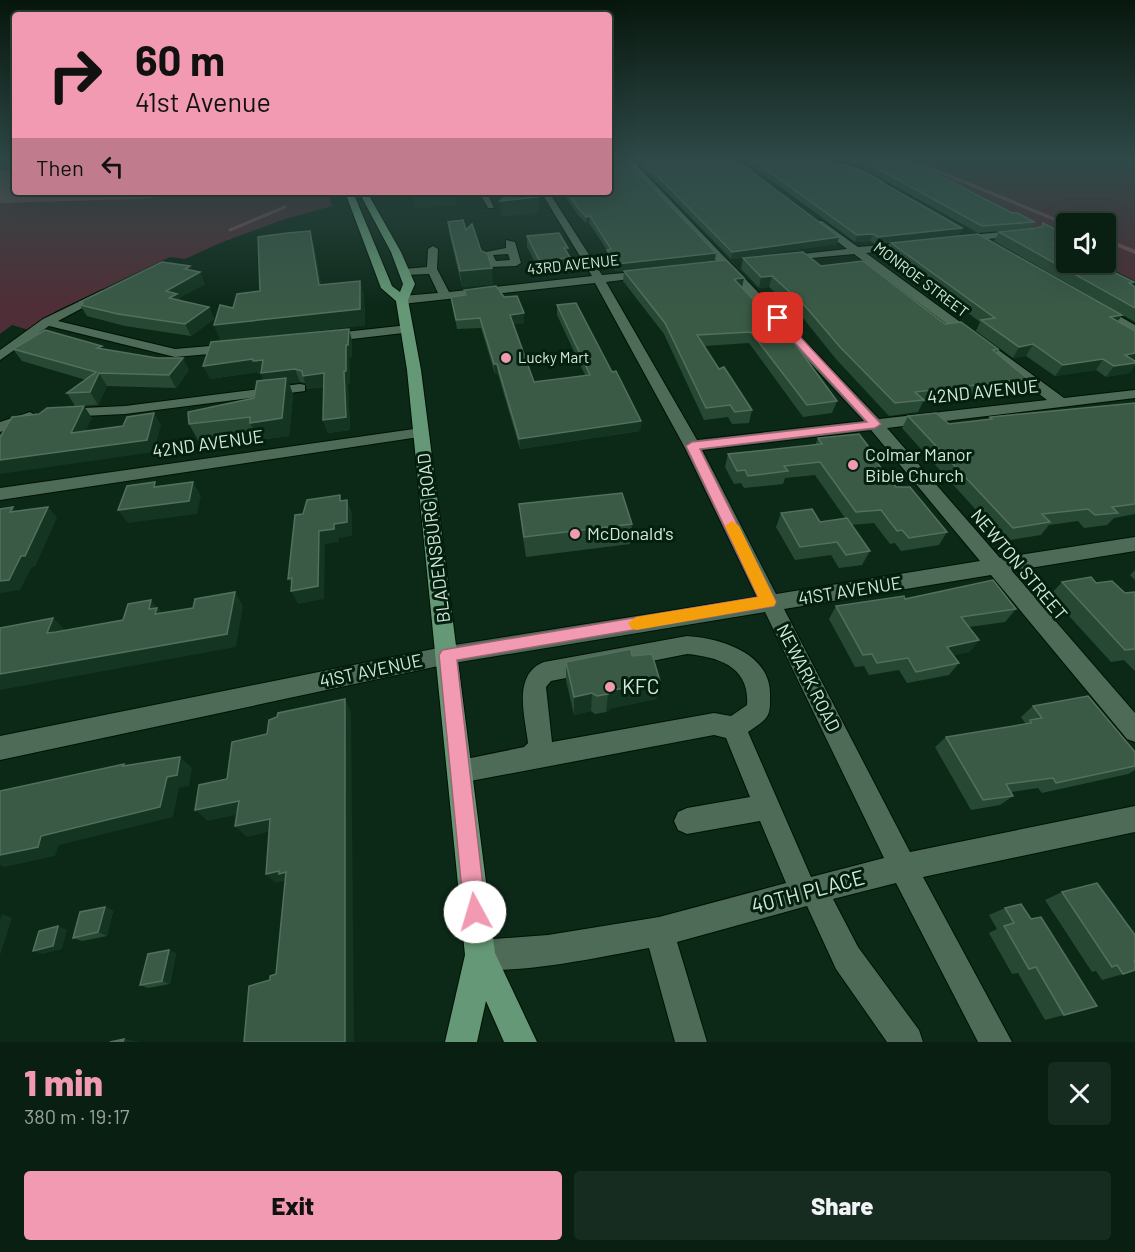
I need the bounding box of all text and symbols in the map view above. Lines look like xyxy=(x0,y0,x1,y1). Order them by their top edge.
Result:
text: 60 m xyxy=(135,34,225,84)
icon: right xyxy=(36,36,114,114)
text: 41st Avenue xyxy=(135,85,271,117)
icon: left xyxy=(96,150,129,183)
text: Then xyxy=(36,154,84,180)
map controls xyxy=(1056,213,1116,273)
button: sound xyxy=(1056,213,1116,273)
street label: MONROE STREET xyxy=(871,238,972,321)
street label: 43RD AVENUE xyxy=(526,250,620,278)
pin xyxy=(752,292,803,343)
icon: arrive xyxy=(761,301,794,334)
place label: Lucky Mart xyxy=(518,348,589,366)
marker: Lucky Mart xyxy=(499,351,513,365)
street label: 42ND AVENUE xyxy=(926,374,1040,408)
street label: 42ND AVENUE xyxy=(151,424,265,462)
place label: Colmar Manor Bible Church xyxy=(865,443,973,486)
street label: BLADENSBURG ROAD xyxy=(412,452,454,624)
marker: Colmar Manor Bible Church xyxy=(846,458,860,472)
street label: NEWTON STREET xyxy=(967,504,1073,625)
place label: McDonald's xyxy=(587,522,674,544)
marker: McDonald's xyxy=(568,527,582,541)
street label: 41ST AVENUE xyxy=(796,571,903,609)
street label: NEWARK ROAD xyxy=(772,620,845,735)
street label: 41ST AVENUE xyxy=(317,648,424,692)
place label: KFC xyxy=(622,673,659,698)
marker: KFC xyxy=(603,680,617,694)
street label: 40TH PLACE xyxy=(748,863,867,918)
position arrow xyxy=(443,880,507,944)
text: 1 min xyxy=(24,1060,103,1103)
button: close xyxy=(1048,1062,1111,1125)
text: 380 m · 19:17 xyxy=(24,1104,129,1128)
button: Exit xyxy=(24,1171,562,1240)
button: Share xyxy=(574,1171,1111,1240)

